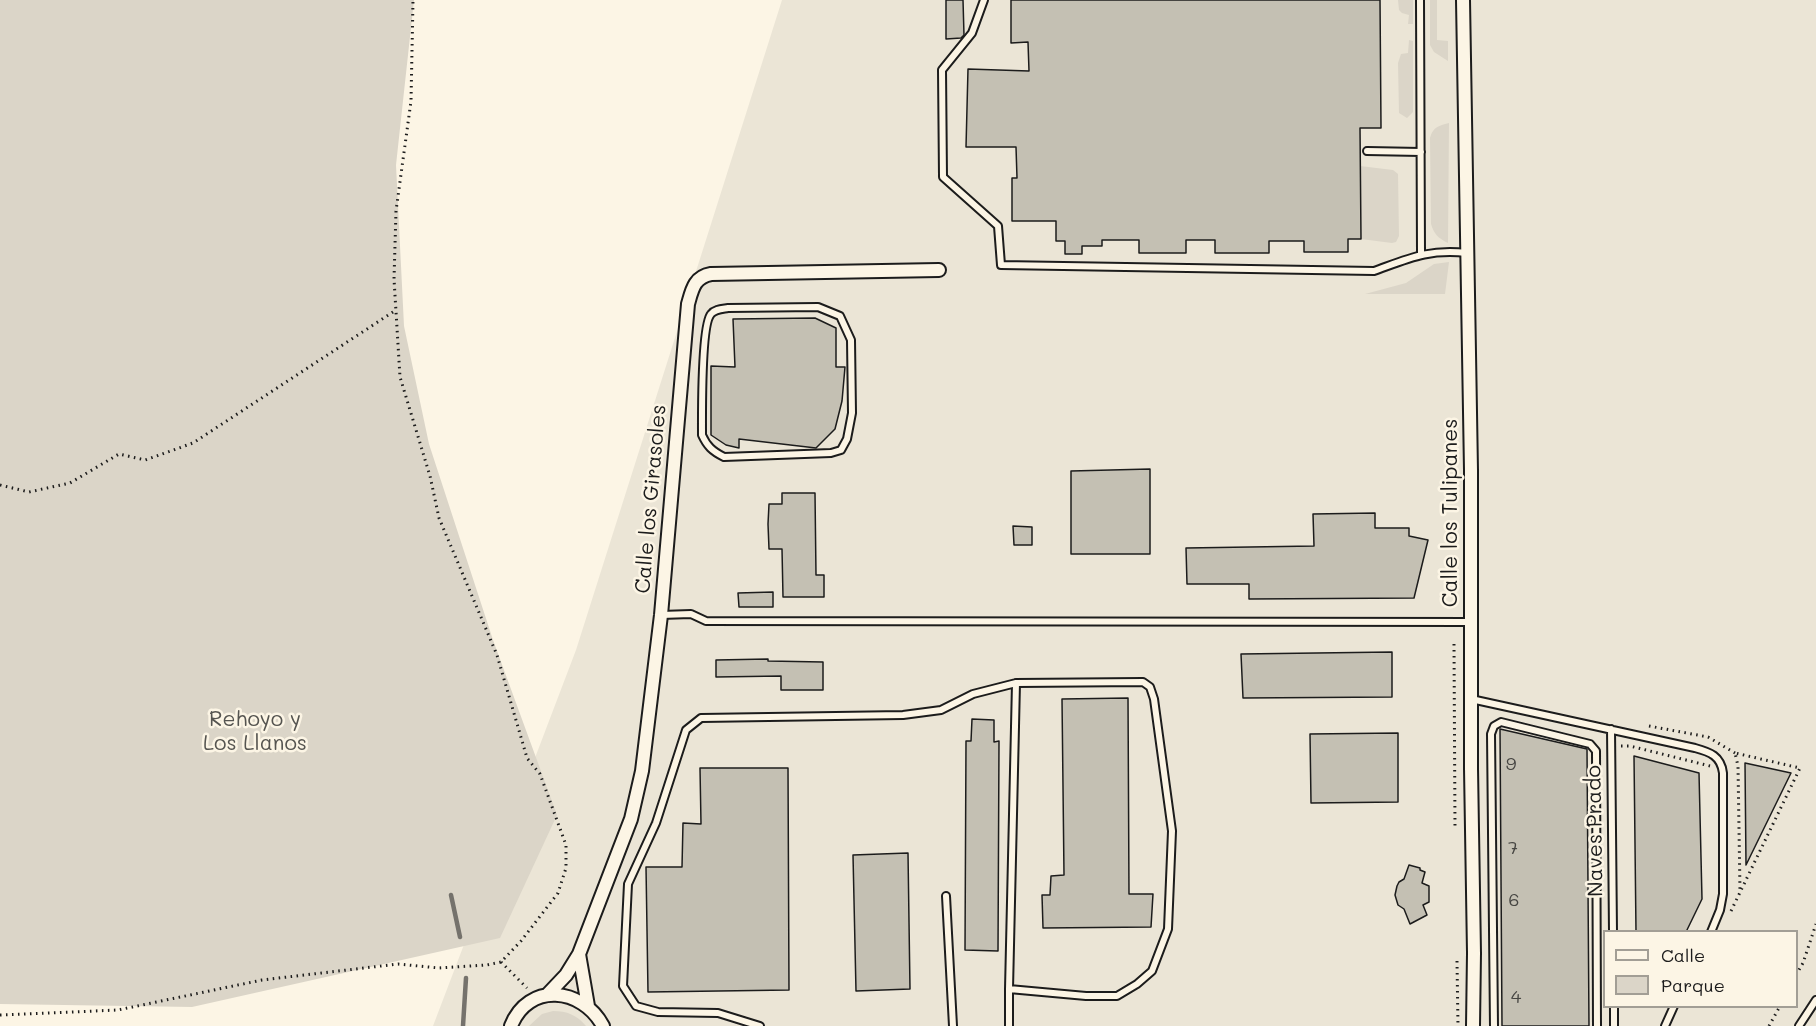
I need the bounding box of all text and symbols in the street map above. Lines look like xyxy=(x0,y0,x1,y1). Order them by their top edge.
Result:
street label: Calle los Girasoles xyxy=(630,403,672,595)
street label: Calle los Tulipanes xyxy=(1438,419,1464,607)
park label: Rehoyo y Los Llanos xyxy=(203,707,307,757)
house number: 9 xyxy=(1506,753,1516,775)
street label: Naves Prado xyxy=(1581,765,1609,897)
house number: 7 xyxy=(1508,837,1518,859)
house number: 6 xyxy=(1509,889,1519,911)
legend xyxy=(1603,930,1798,1008)
text: Calle xyxy=(1661,943,1705,967)
text: Parque xyxy=(1661,973,1725,997)
house number: 4 xyxy=(1511,986,1521,1008)

